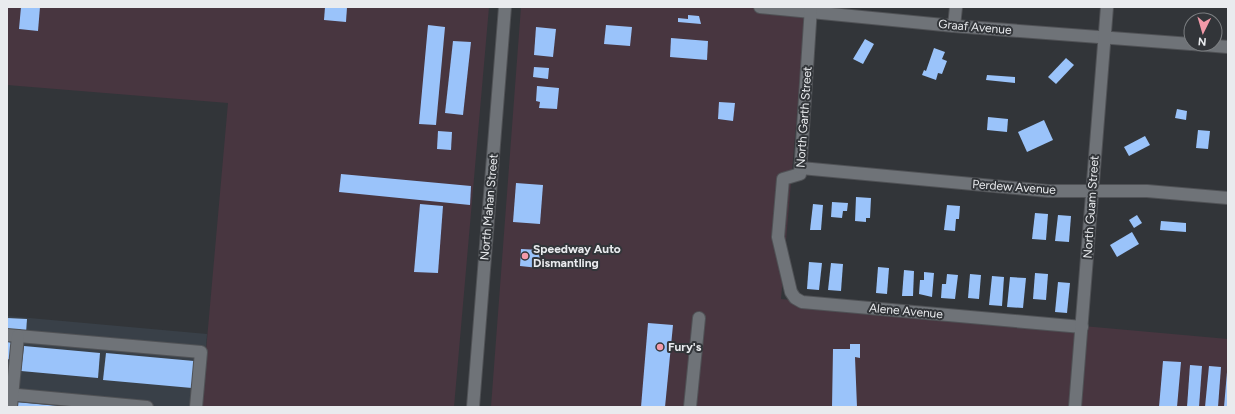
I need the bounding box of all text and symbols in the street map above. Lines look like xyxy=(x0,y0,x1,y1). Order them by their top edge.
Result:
north arrow xyxy=(1183,12,1223,52)
street label: Graaf Avenue xyxy=(938,17,1013,37)
text: N xyxy=(1197,35,1207,48)
street label: North Garth Street xyxy=(793,65,815,168)
street label: North Mahan Street xyxy=(477,153,501,261)
street label: North Guam Street xyxy=(1080,155,1102,259)
street label: Perdew Avenue xyxy=(972,177,1057,197)
place label: Speedway Auto Dismantling xyxy=(533,242,621,270)
marker: Speedway Auto Dismantling xyxy=(520,251,530,261)
street label: Alene Avenue xyxy=(868,301,944,321)
place label: Fury's xyxy=(668,340,702,354)
marker: Fury's xyxy=(655,342,665,352)

